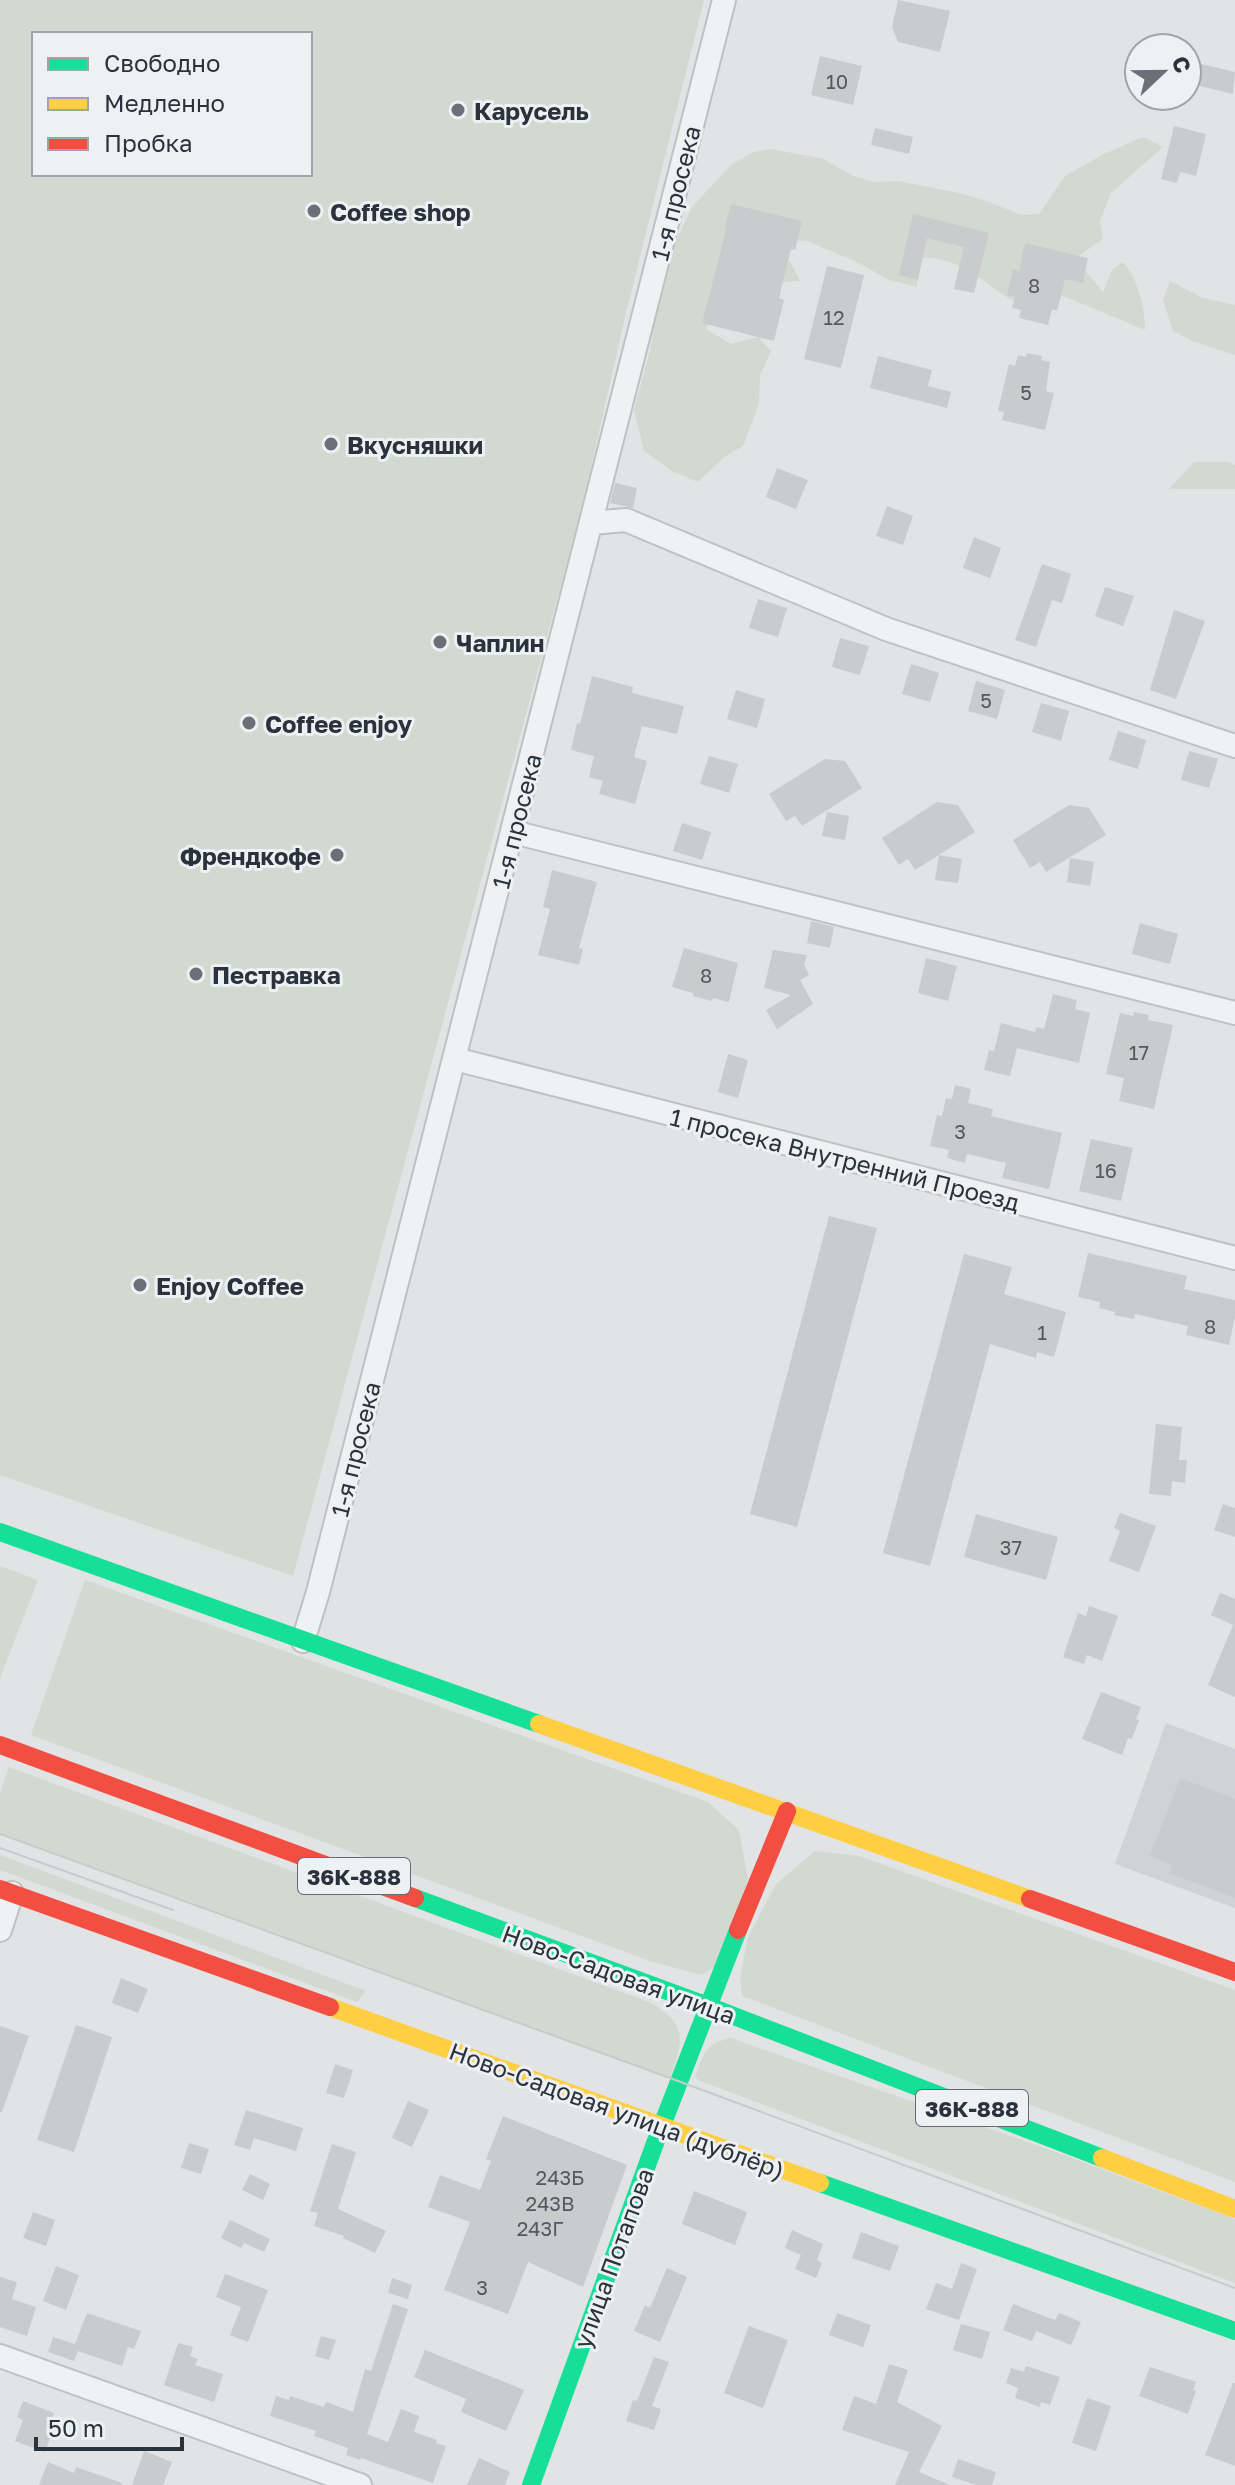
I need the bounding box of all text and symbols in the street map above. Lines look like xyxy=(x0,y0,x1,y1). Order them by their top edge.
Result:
legend xyxy=(32,32,312,176)
north arrow xyxy=(1123,32,1203,112)
text: Свободно xyxy=(104,48,220,77)
text: С xyxy=(1167,52,1197,77)
house number: 10 xyxy=(826,69,848,93)
text: Медленно xyxy=(104,88,225,117)
place label: Карусель xyxy=(474,96,589,125)
marker: Карусель xyxy=(449,101,467,119)
street label: 1-я просека xyxy=(644,122,706,264)
text: Пробка xyxy=(104,128,193,157)
place label: Coffee shop xyxy=(330,197,471,226)
marker: Coffee shop xyxy=(305,202,323,220)
house number: 8 xyxy=(1028,273,1040,297)
house number: 12 xyxy=(823,305,845,329)
house number: 5 xyxy=(1020,380,1032,404)
place label: Вкусняшки xyxy=(347,430,483,459)
marker: Вкусняшки xyxy=(322,435,340,453)
place label: Чаплин xyxy=(456,628,544,657)
marker: Чаплин xyxy=(431,633,449,651)
house number: 5 xyxy=(980,688,992,712)
place label: Coffee enjoy xyxy=(265,709,413,738)
marker: Coffee enjoy xyxy=(240,714,258,732)
street label: 1-я просека xyxy=(485,750,547,892)
place label: Френдкофе xyxy=(180,841,321,870)
marker: Френдкофе xyxy=(328,846,346,864)
place label: Пестравка xyxy=(212,960,341,989)
house number: 8 xyxy=(700,963,712,987)
marker: Пестравка xyxy=(187,965,205,983)
house number: 17 xyxy=(1129,1040,1149,1064)
street label: 1 просека Внутренний Проезд xyxy=(667,1101,1023,1217)
house number: 3 xyxy=(954,1119,966,1143)
house number: 16 xyxy=(1095,1158,1117,1182)
place label: Enjoy Coffee xyxy=(156,1271,304,1300)
marker: Enjoy Coffee xyxy=(131,1276,149,1294)
house number: 8 xyxy=(1204,1314,1216,1338)
house number: 1 xyxy=(1037,1320,1047,1344)
street label: 1-я просека xyxy=(324,1378,386,1520)
house number: 37 xyxy=(1000,1535,1022,1559)
road number: 36К-888 xyxy=(298,1858,410,1894)
street label: Ново-Садовая улица xyxy=(499,1918,739,2030)
street label: Ново-Садовая улица (дублёр) xyxy=(446,2036,788,2184)
road number: 36К-888 xyxy=(916,2090,1028,2126)
street label: улица Потапова xyxy=(567,2164,659,2352)
house number: 243Б xyxy=(536,2165,584,2189)
house number: 243В xyxy=(526,2191,574,2215)
house number: 243Г xyxy=(517,2216,563,2240)
house number: 3 xyxy=(476,2275,488,2299)
scale bar xyxy=(36,2401,182,2451)
text: 50 m xyxy=(48,2413,104,2442)

